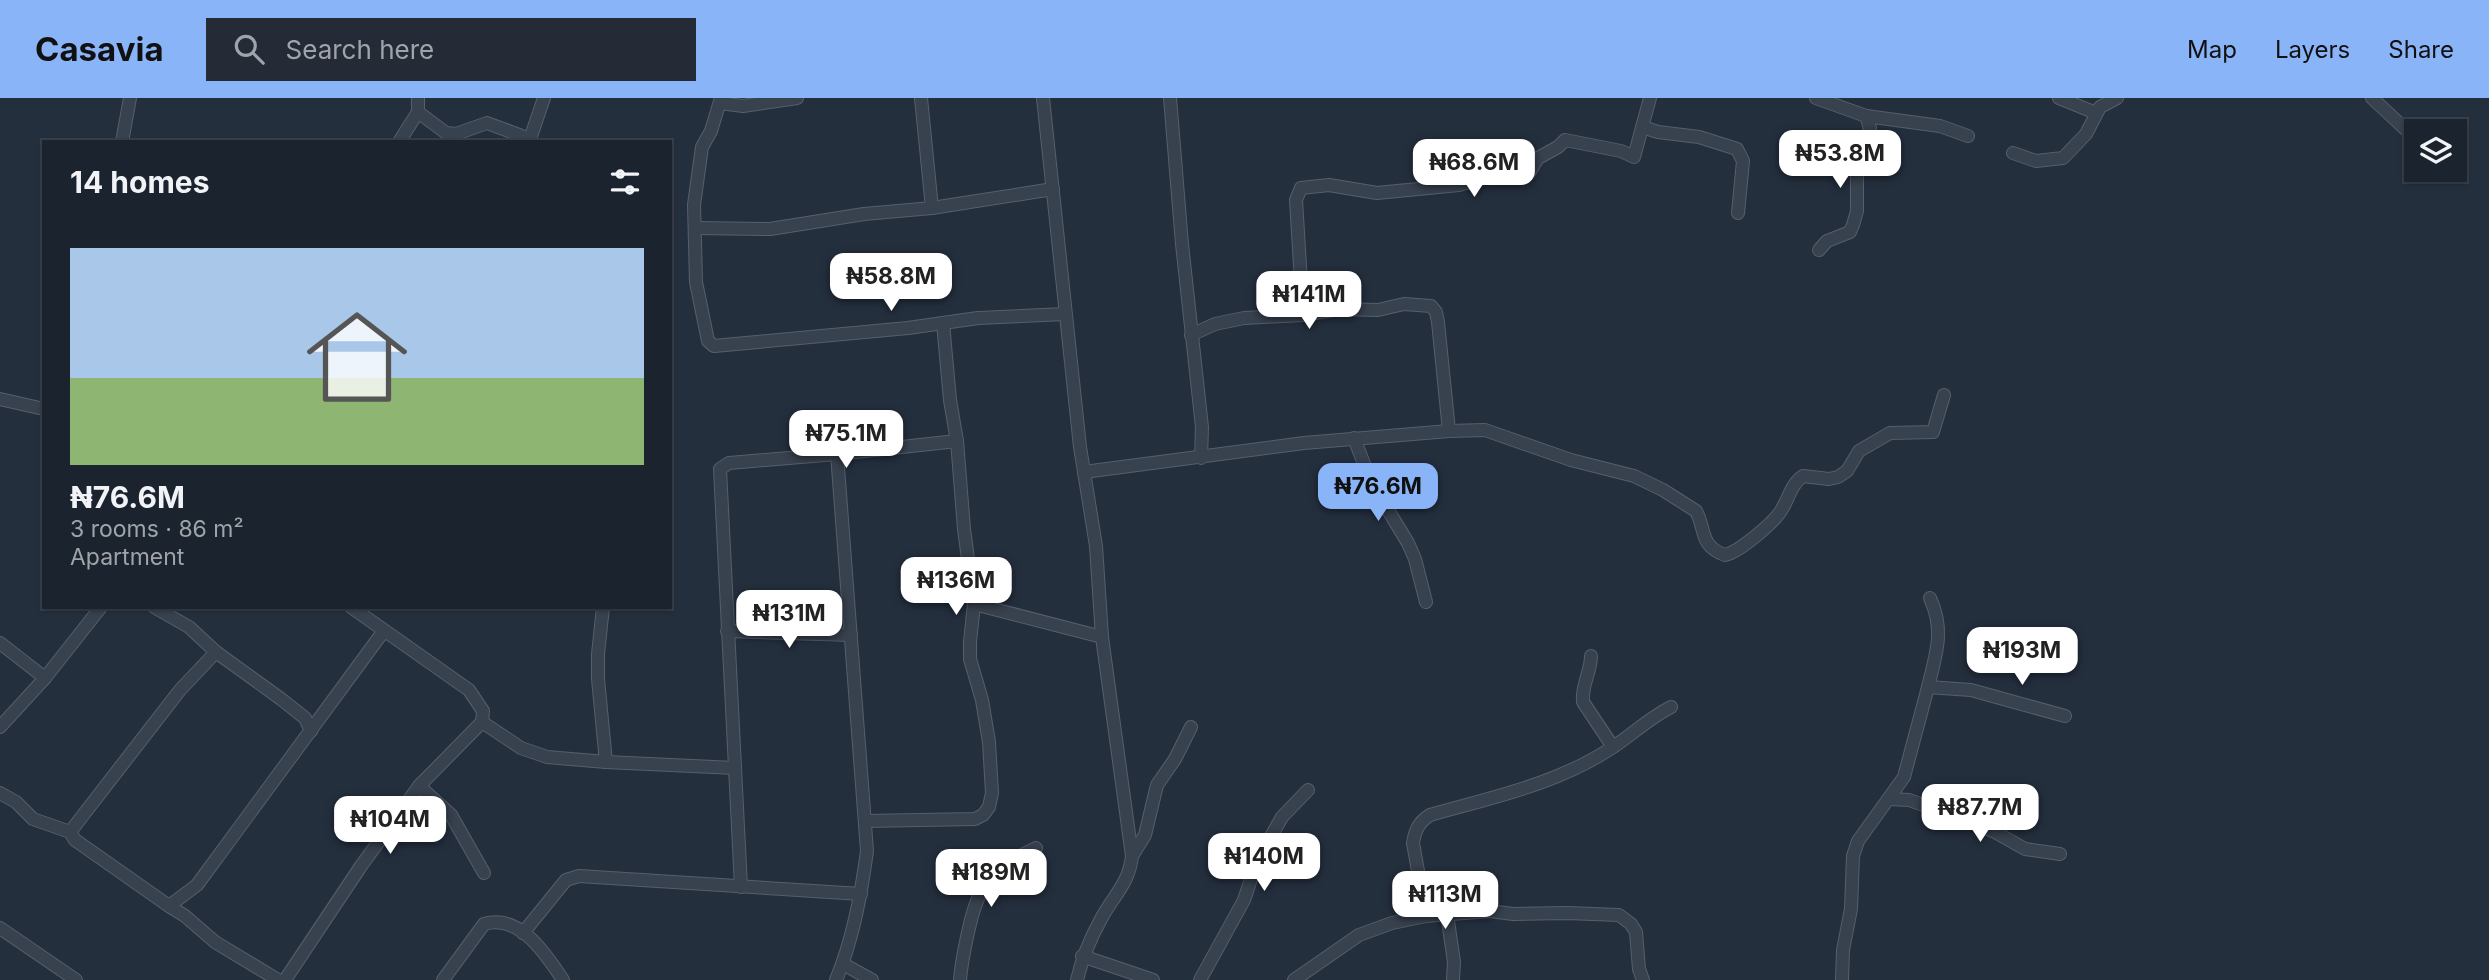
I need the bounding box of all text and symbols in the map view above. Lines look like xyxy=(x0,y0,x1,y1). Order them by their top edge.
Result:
search box xyxy=(206,18,696,81)
text: Casavia xyxy=(35,29,164,69)
icon: search xyxy=(230,30,268,68)
text: Search here xyxy=(286,34,434,65)
text: Map xyxy=(2187,35,2237,64)
text: Layers xyxy=(2275,35,2350,64)
text: Share xyxy=(2388,35,2454,64)
map controls xyxy=(2404,119,2467,182)
button: layers xyxy=(2404,119,2467,182)
pin: ₦53.8M xyxy=(1783,130,1897,190)
text: ₦53.8M xyxy=(1795,139,1885,167)
pin: ₦68.6M xyxy=(1417,140,1531,199)
text: ₦68.6M xyxy=(1429,148,1519,176)
icon: filters xyxy=(606,163,644,201)
text: 14 homes xyxy=(70,164,209,200)
pin: ₦58.8M xyxy=(834,254,948,313)
text: ₦58.8M xyxy=(846,262,936,290)
pin: ₦141M xyxy=(1260,272,1358,331)
text: ₦141M xyxy=(1272,280,1346,308)
icon: home xyxy=(294,294,420,420)
pin: ₦75.1M xyxy=(789,410,903,470)
text: ₦75.1M xyxy=(805,419,887,447)
pin: ₦76.6M xyxy=(1321,464,1435,523)
text: ₦76.6M xyxy=(1334,472,1422,500)
text: ₦76.6M xyxy=(70,479,185,515)
text: 3 rooms · 86 m² xyxy=(70,515,244,543)
text: Apartment xyxy=(70,543,184,571)
pin: ₦136M xyxy=(907,558,1005,617)
text: ₦136M xyxy=(917,566,995,594)
pin: ₦131M xyxy=(740,590,838,650)
text: ₦131M xyxy=(752,599,826,627)
pin: ₦193M xyxy=(1973,628,2071,687)
text: ₦193M xyxy=(1983,636,2061,664)
pin: ₦87.7M xyxy=(1923,784,2037,844)
text: ₦87.7M xyxy=(1938,793,2022,821)
pin: ₦104M xyxy=(341,796,439,856)
text: ₦104M xyxy=(350,805,430,833)
pin: ₦140M xyxy=(1215,834,1313,893)
text: ₦140M xyxy=(1224,842,1304,870)
pin: ₦189M xyxy=(942,850,1040,909)
text: ₦189M xyxy=(952,858,1030,886)
pin: ₦113M xyxy=(1396,872,1494,931)
text: ₦113M xyxy=(1408,880,1482,908)

